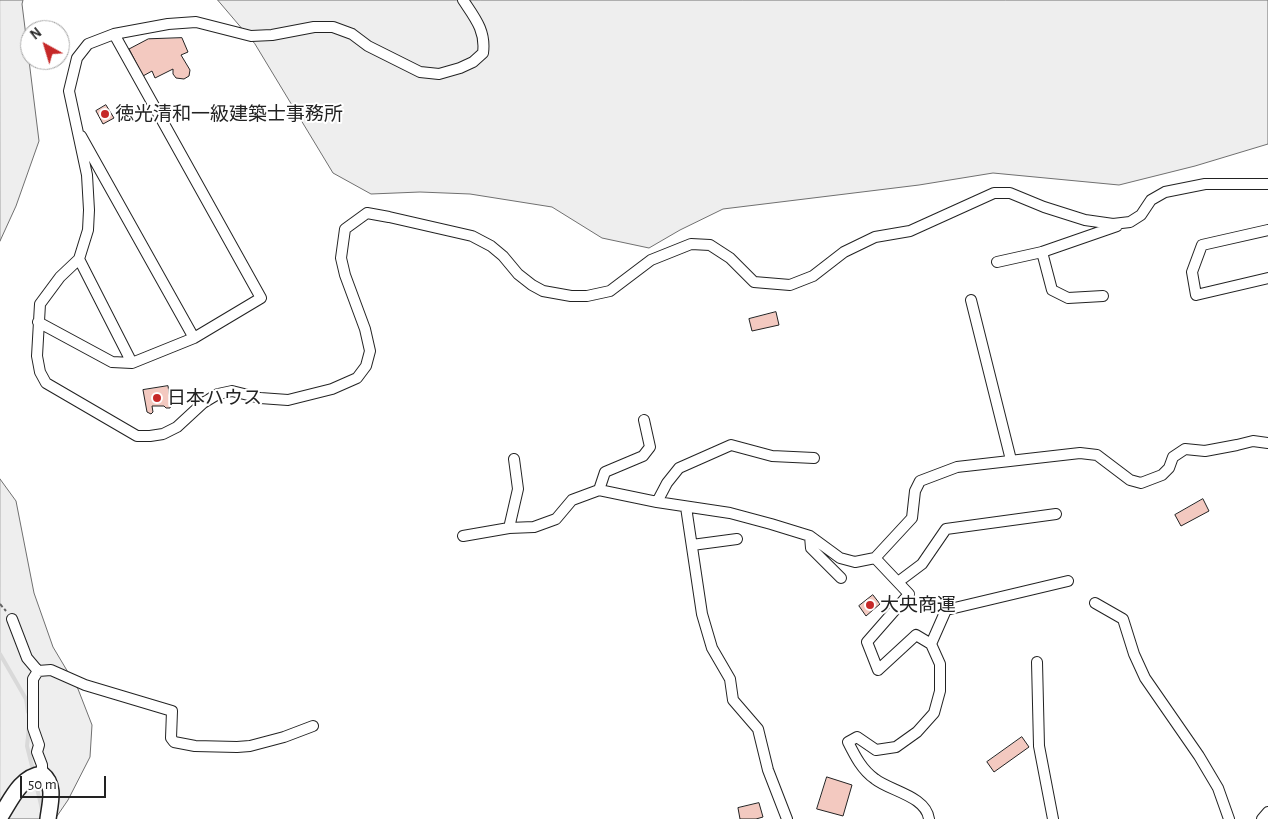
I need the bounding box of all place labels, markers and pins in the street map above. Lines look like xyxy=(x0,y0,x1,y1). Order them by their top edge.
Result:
place label: 徳光清和一級建築士事務所 xyxy=(115,103,343,125)
marker: 徳光清和一級建築士事務所 xyxy=(99,108,111,120)
place label: 日本ハウス xyxy=(167,387,262,409)
marker: 日本ハウス xyxy=(151,392,163,404)
place label: 大央商運 xyxy=(880,594,956,616)
marker: 大央商運 xyxy=(864,599,876,611)

